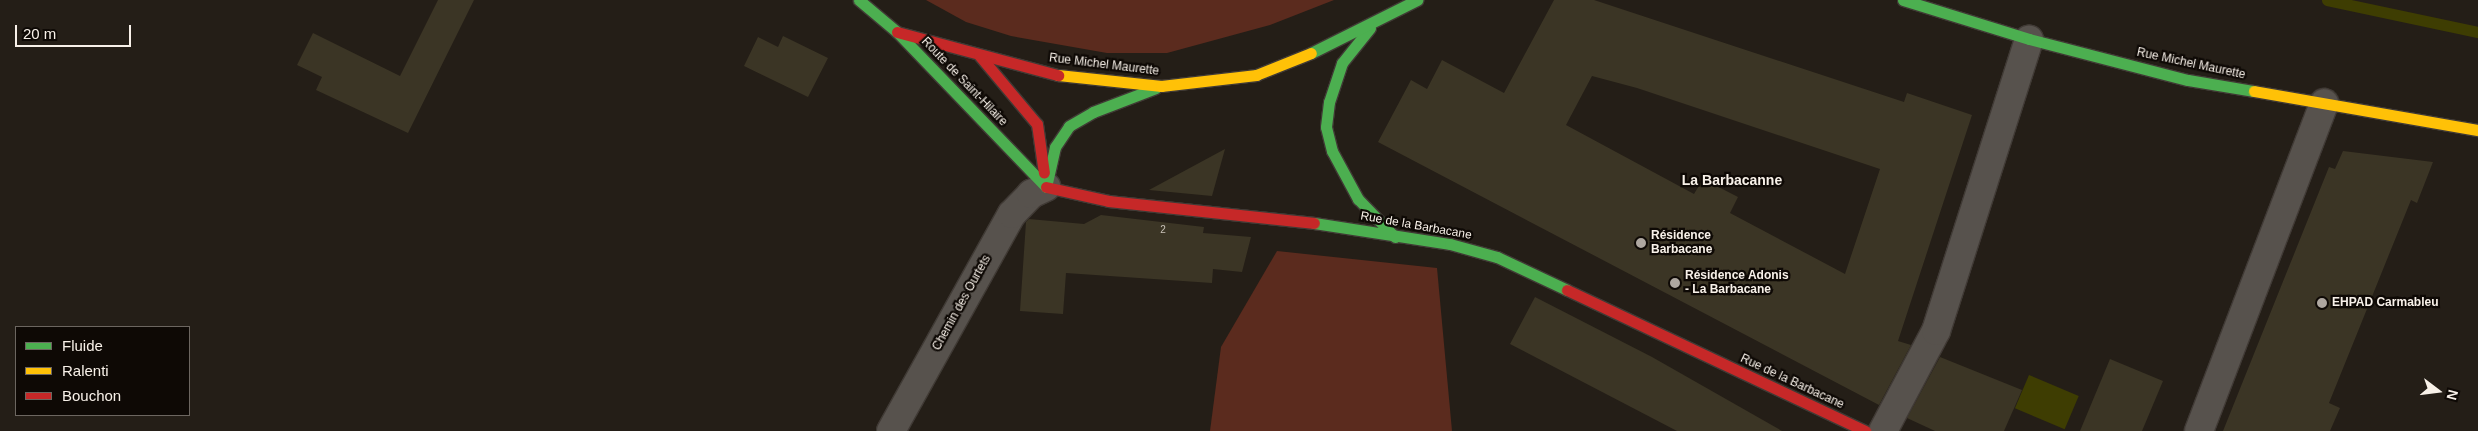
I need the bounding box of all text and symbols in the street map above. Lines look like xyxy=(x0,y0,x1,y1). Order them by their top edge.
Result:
scale bar xyxy=(18,15,134,47)
text: 20 m xyxy=(23,25,56,42)
street label: Route de Saint-Hilaire xyxy=(918,35,1010,129)
street label: Rue Michel Maurette xyxy=(2135,45,2247,83)
street label: Rue Michel Maurette xyxy=(1048,51,1160,79)
district label: La Barbacanne xyxy=(1682,172,1782,188)
street label: Rue de la Barbacane xyxy=(1359,209,1473,243)
house number: 2 xyxy=(1160,224,1166,236)
place label: Résidence Barbacane xyxy=(1651,229,1712,257)
marker: Résidence Barbacane xyxy=(1635,237,1647,249)
street label: Chemin des Ourtets xyxy=(930,253,994,353)
place label: Résidence Adonis - La Barbacane xyxy=(1685,269,1789,297)
marker: Résidence Adonis - La Barbacane xyxy=(1669,277,1681,289)
place label: EHPAD Carmableu xyxy=(2332,296,2438,310)
marker: EHPAD Carmableu xyxy=(2316,297,2328,309)
legend xyxy=(15,326,190,416)
text: Fluide xyxy=(62,337,103,354)
street label: Rue de la Barbacane xyxy=(1738,352,1846,412)
text: Ralenti xyxy=(62,362,109,379)
north arrow xyxy=(2413,366,2463,416)
text: Bouchon xyxy=(62,387,121,404)
text: N xyxy=(2443,388,2462,402)

